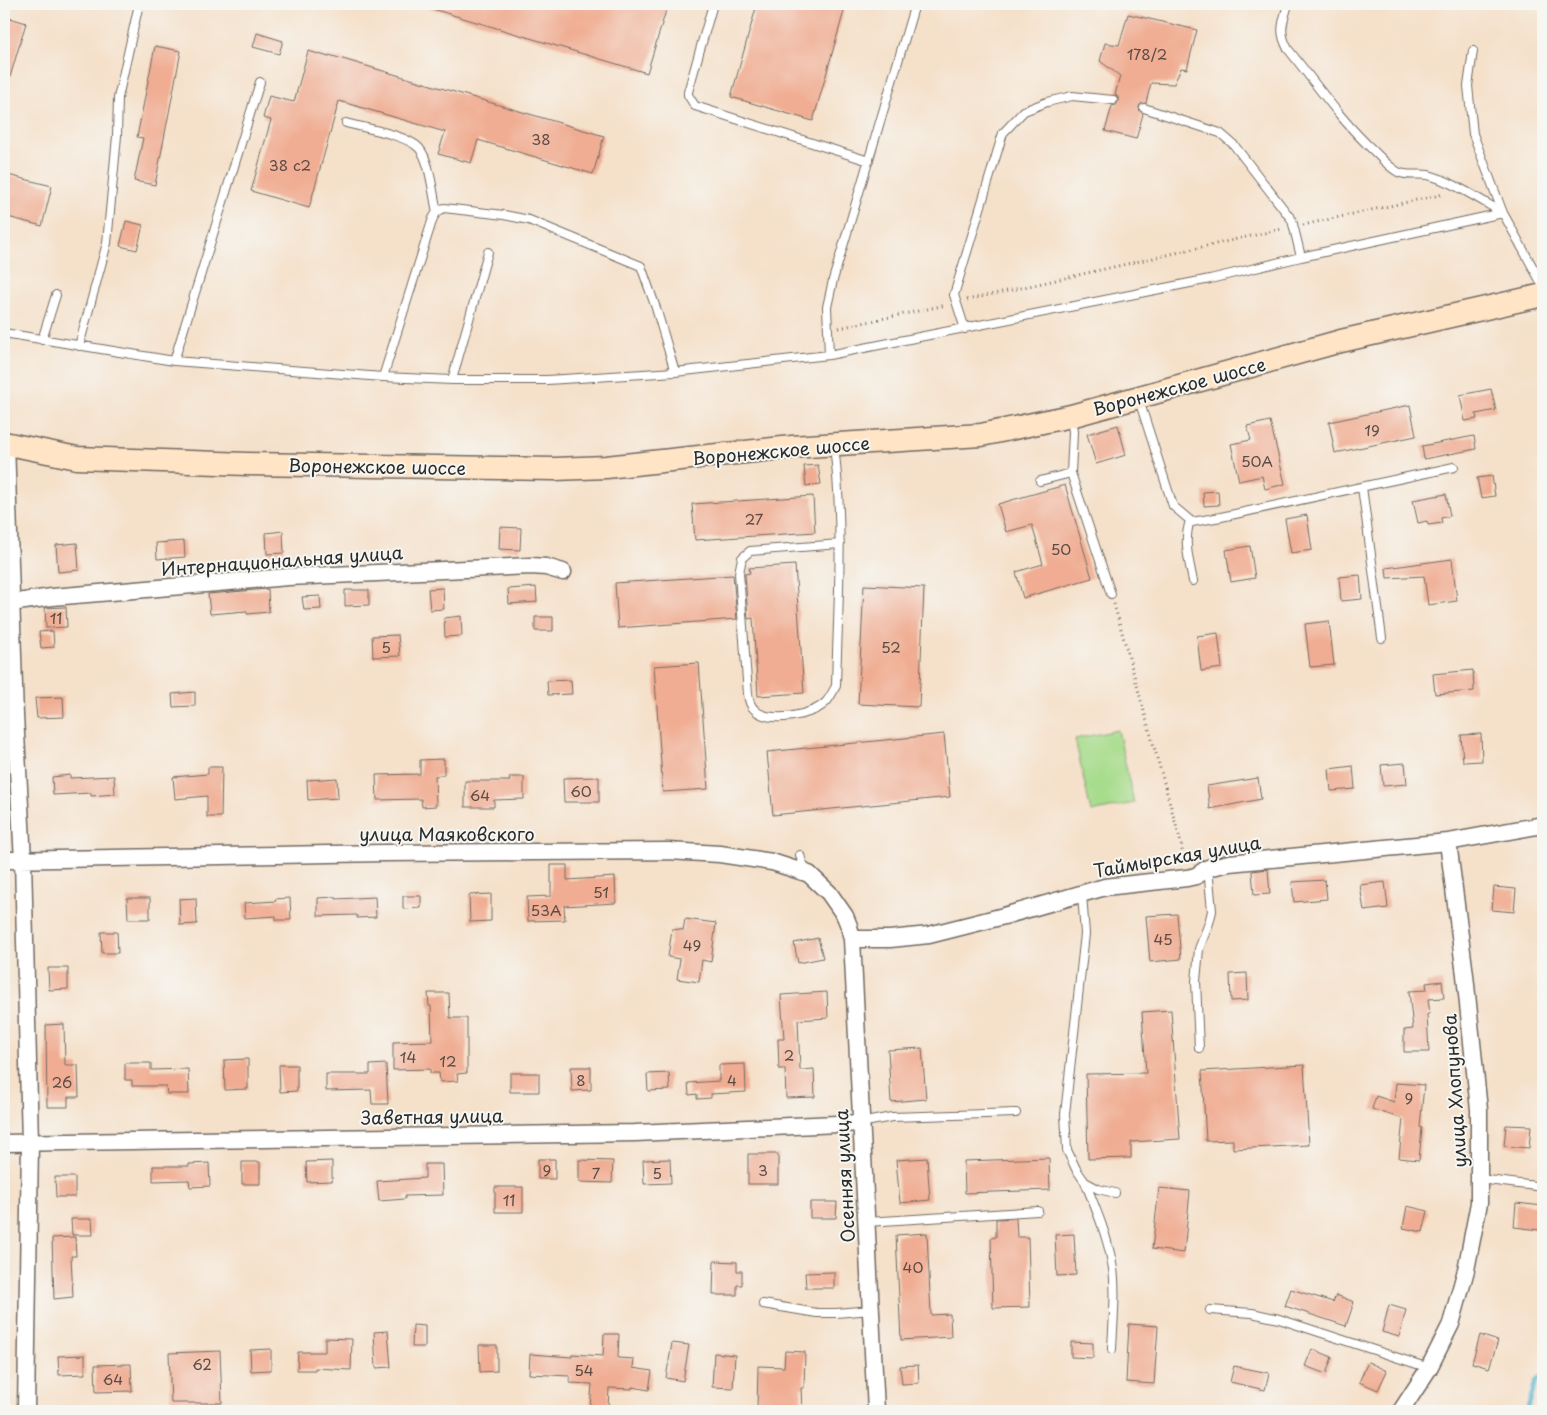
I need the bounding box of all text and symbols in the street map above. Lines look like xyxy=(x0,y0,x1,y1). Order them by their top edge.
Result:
house number: 178/2 xyxy=(1127,42,1167,65)
house number: 38 xyxy=(531,127,551,150)
house number: 38 с2 xyxy=(269,153,311,176)
street label: Воронежское шоссе xyxy=(1090,350,1268,422)
house number: 19 xyxy=(1364,418,1380,441)
street label: Воронежское шоссе xyxy=(691,429,871,471)
house number: 50А xyxy=(1241,449,1273,472)
street label: Воронежское шоссе xyxy=(288,451,466,481)
house number: 27 xyxy=(745,507,764,530)
house number: 50 xyxy=(1051,537,1071,560)
street label: Интернациональная улица xyxy=(160,538,404,582)
house number: 11 xyxy=(50,606,62,629)
house number: 5 xyxy=(381,635,391,658)
house number: 52 xyxy=(881,635,901,658)
house number: 60 xyxy=(570,779,592,802)
house number: 64 xyxy=(470,783,490,806)
street label: улица Маяковского xyxy=(359,820,535,847)
street label: Таймырская улица xyxy=(1091,828,1263,884)
house number: 51 xyxy=(593,880,609,903)
house number: 53А xyxy=(531,898,561,921)
house number: 45 xyxy=(1153,927,1173,950)
house number: 49 xyxy=(683,933,701,956)
street label: улица Хлопунова xyxy=(1435,1012,1473,1169)
house number: 2 xyxy=(784,1043,794,1066)
house number: 14 xyxy=(400,1045,416,1068)
house number: 12 xyxy=(439,1049,457,1072)
house number: 8 xyxy=(576,1068,586,1091)
house number: 4 xyxy=(727,1068,737,1091)
house number: 26 xyxy=(52,1070,72,1093)
house number: 9 xyxy=(1405,1086,1413,1109)
street label: Заветная улица xyxy=(361,1101,504,1131)
street label: Осенняя улица xyxy=(827,1108,861,1243)
house number: 9 xyxy=(543,1158,551,1181)
house number: 3 xyxy=(758,1158,768,1181)
house number: 7 xyxy=(592,1161,601,1184)
house number: 5 xyxy=(652,1161,662,1184)
house number: 11 xyxy=(503,1188,515,1211)
house number: 40 xyxy=(903,1255,923,1278)
house number: 62 xyxy=(192,1352,212,1375)
house number: 54 xyxy=(574,1358,594,1381)
house number: 64 xyxy=(103,1367,123,1390)

